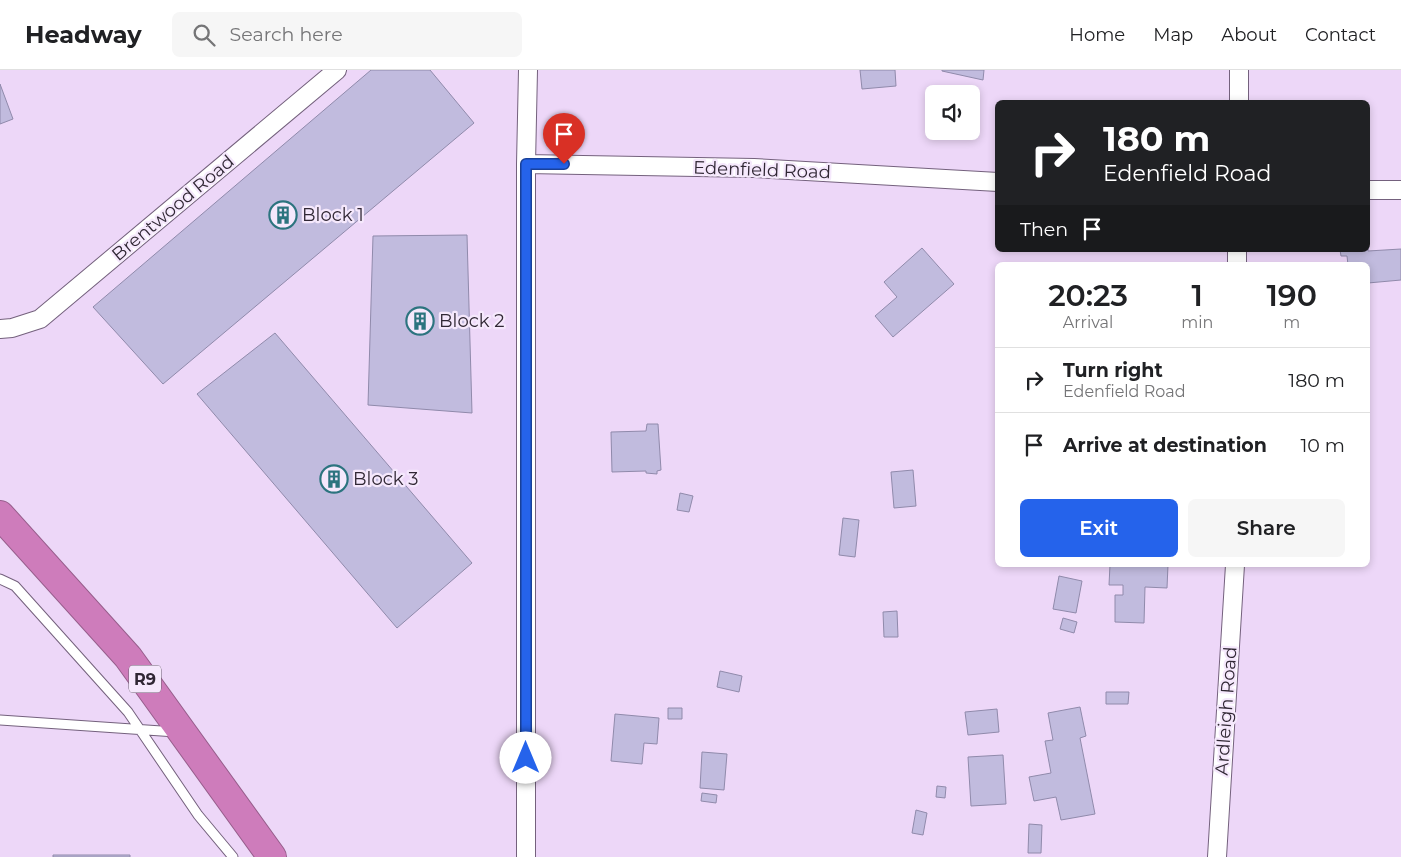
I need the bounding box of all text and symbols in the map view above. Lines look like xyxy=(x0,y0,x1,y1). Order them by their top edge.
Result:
search box xyxy=(172,12,522,57)
text: Headway xyxy=(25,20,142,49)
icon: search xyxy=(190,21,218,49)
text: Search here xyxy=(230,23,343,46)
text: Home xyxy=(1069,24,1125,46)
text: Map xyxy=(1153,24,1193,46)
text: About xyxy=(1221,24,1277,46)
text: Contact xyxy=(1305,24,1376,46)
map controls xyxy=(925,85,980,140)
button: sound xyxy=(925,85,980,140)
pin xyxy=(543,113,585,164)
text: 180 m xyxy=(1103,117,1210,160)
icon: arrive xyxy=(550,120,578,148)
icon: right xyxy=(1020,120,1085,185)
street label: Brentwood Road xyxy=(107,150,239,266)
street label: Edenfield Road xyxy=(693,157,831,183)
text: Edenfield Road xyxy=(1103,160,1271,187)
building icon: Block 1 xyxy=(268,200,298,230)
place label: Block 1 xyxy=(302,204,364,226)
icon: arrive xyxy=(1078,215,1106,243)
text: Then xyxy=(1020,218,1068,241)
text: 20:23 xyxy=(1048,277,1128,314)
text: 1 xyxy=(1192,277,1203,314)
text: 190 xyxy=(1266,277,1317,314)
building icon: Block 2 xyxy=(405,306,435,336)
place label: Block 2 xyxy=(439,310,504,332)
text: Arrival xyxy=(1063,313,1113,332)
text: min xyxy=(1181,313,1213,332)
text: m xyxy=(1283,313,1300,332)
text: Turn right xyxy=(1063,359,1163,382)
icon: right xyxy=(1020,366,1048,394)
text: 180 m xyxy=(1288,369,1345,392)
text: Edenfield Road xyxy=(1063,382,1186,401)
icon: arrive xyxy=(1020,431,1048,459)
text: Arrive at destination xyxy=(1063,434,1267,457)
text: 10 m xyxy=(1300,434,1345,457)
building icon: Block 3 xyxy=(319,464,349,494)
place label: Block 3 xyxy=(353,468,418,490)
button: Exit xyxy=(1020,499,1178,557)
button: Share xyxy=(1188,499,1345,557)
street label: Ardleigh Road xyxy=(1211,646,1241,776)
road number: R9 xyxy=(129,666,161,692)
position arrow xyxy=(499,731,551,783)

